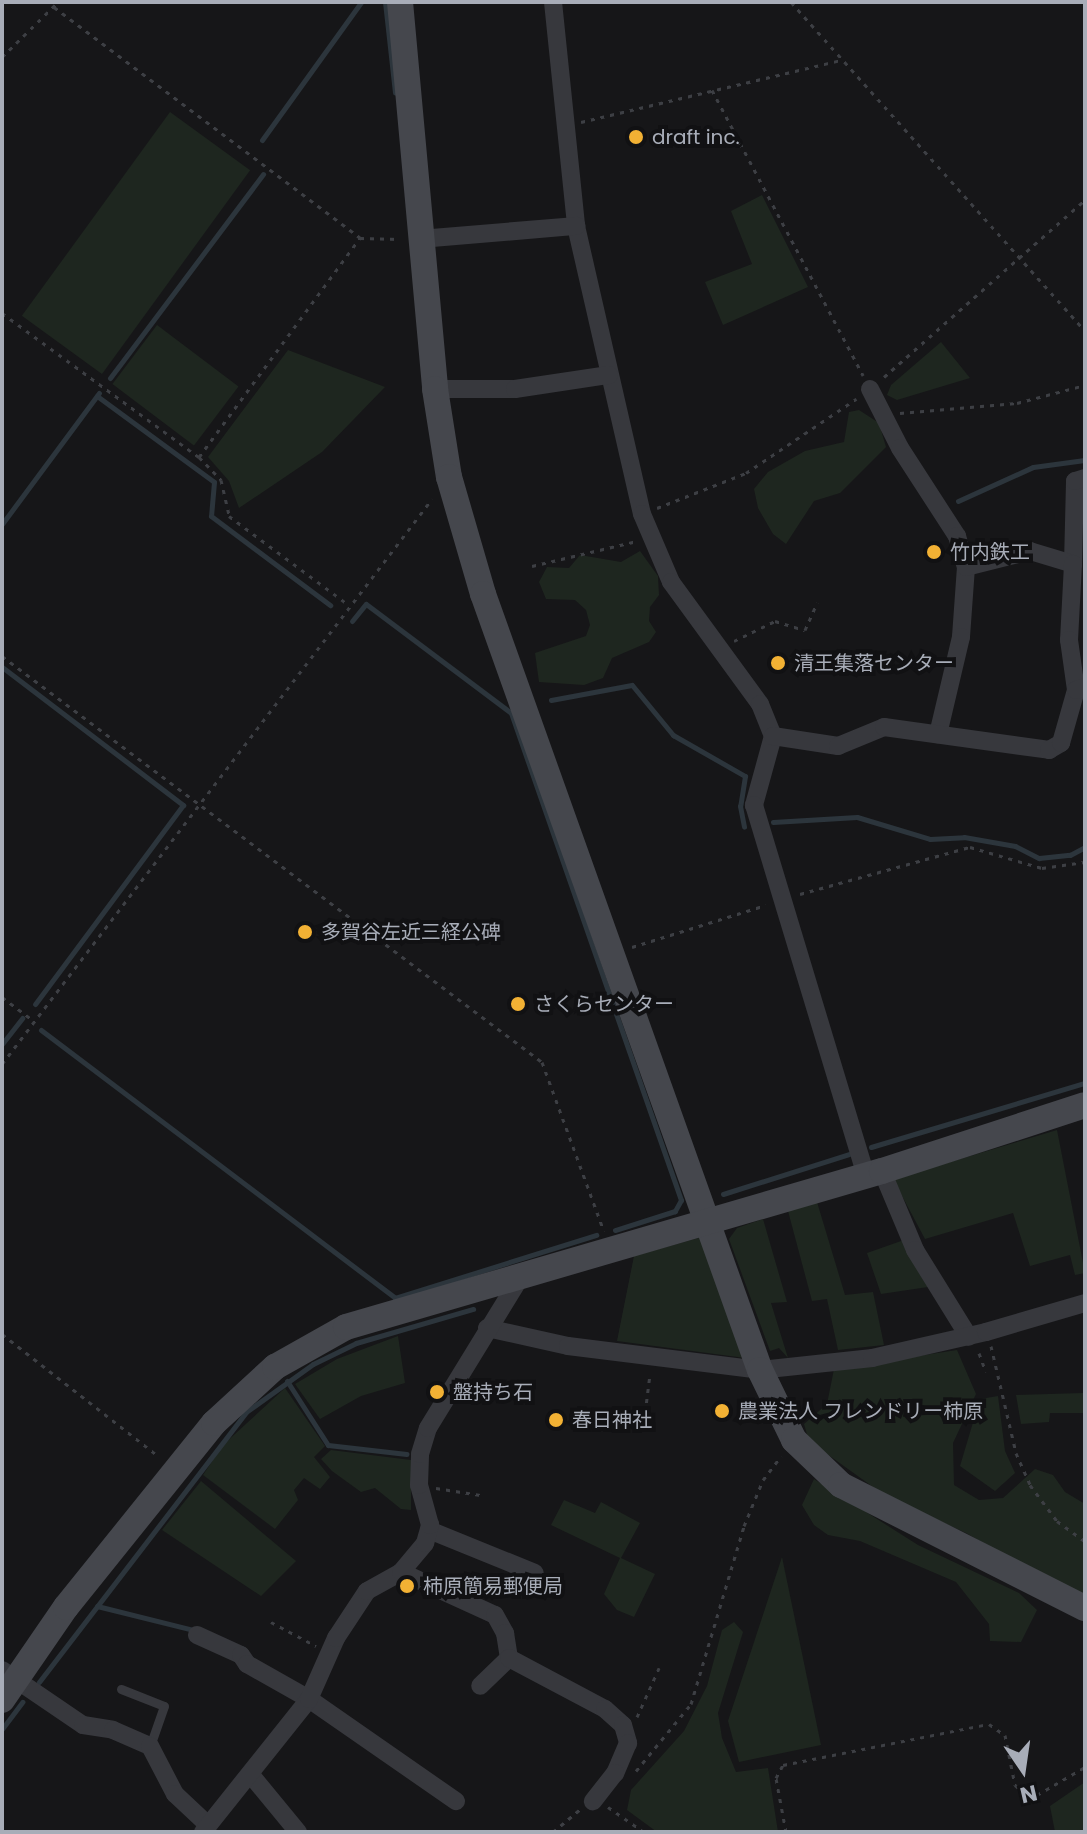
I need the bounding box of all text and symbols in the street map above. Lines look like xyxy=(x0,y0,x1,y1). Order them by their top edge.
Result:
place label: draft inc. xyxy=(652,125,740,149)
marker: draft inc. xyxy=(627,128,645,146)
place label: 竹内鉄工 xyxy=(950,540,1030,564)
marker: 竹内鉄工 xyxy=(925,543,943,561)
place label: 清王集落センター xyxy=(794,651,954,675)
marker: 清王集落センター xyxy=(769,654,787,672)
place label: 多賀谷左近三経公碑 xyxy=(321,920,501,944)
marker: 多賀谷左近三経公碑 xyxy=(296,923,314,941)
place label: さくらセンター xyxy=(534,992,674,1016)
marker: さくらセンター xyxy=(509,995,527,1013)
place label: 盤持ち石 xyxy=(453,1380,533,1404)
marker: 盤持ち石 xyxy=(428,1383,446,1401)
place label: 農業法人 フレンドリー柿原 xyxy=(738,1399,983,1423)
marker: 農業法人 フレンドリー柿原 xyxy=(713,1402,731,1420)
place label: 春日神社 xyxy=(572,1408,652,1432)
marker: 春日神社 xyxy=(547,1411,565,1429)
place label: 柿原簡易郵便局 xyxy=(423,1574,563,1598)
marker: 柿原簡易郵便局 xyxy=(398,1577,416,1595)
north arrow xyxy=(983,1730,1063,1810)
text: N xyxy=(1017,1777,1040,1811)

